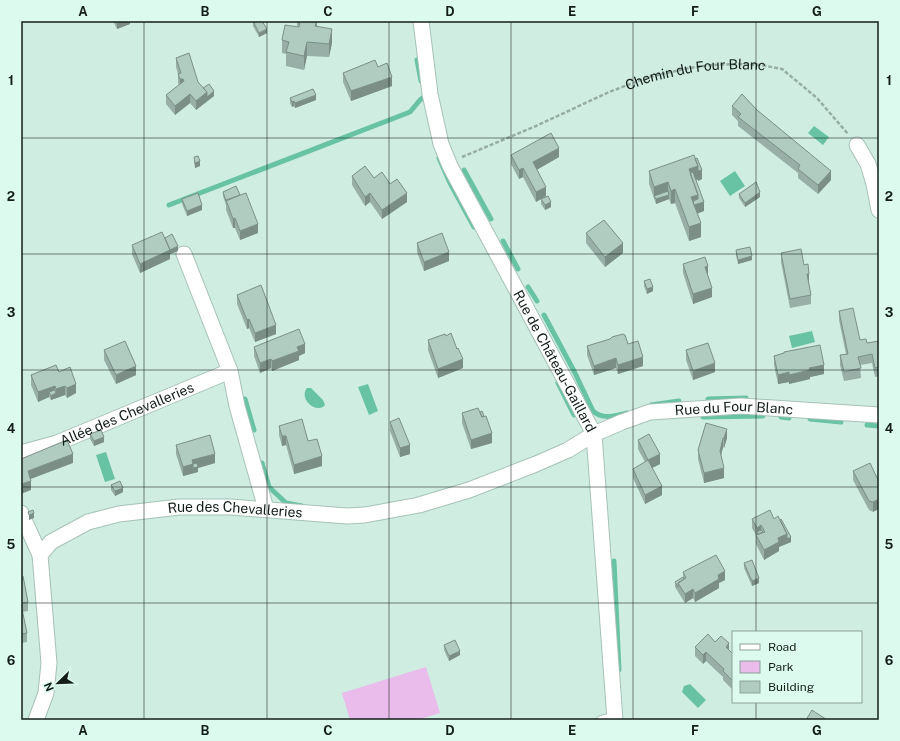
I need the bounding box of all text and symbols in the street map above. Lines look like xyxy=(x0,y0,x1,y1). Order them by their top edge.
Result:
text: A xyxy=(78,4,88,19)
text: B xyxy=(201,4,210,19)
text: C xyxy=(323,4,333,19)
text: D xyxy=(445,4,455,19)
text: E xyxy=(568,4,576,19)
text: F xyxy=(691,4,699,19)
text: G xyxy=(812,4,822,19)
street label: Chemin du Four Blanc xyxy=(623,56,767,93)
text: 1 xyxy=(8,73,14,88)
text: 1 xyxy=(886,73,892,88)
text: 2 xyxy=(7,189,15,204)
text: 2 xyxy=(885,189,893,204)
street label: Rue de Château-Gaillard xyxy=(510,287,599,435)
text: 3 xyxy=(7,305,16,320)
text: 3 xyxy=(885,305,894,320)
street label: Allée des Chevalleries xyxy=(57,379,196,449)
street label: Rue du Four Blanc xyxy=(674,398,794,418)
text: 4 xyxy=(7,421,16,436)
text: 4 xyxy=(885,421,894,436)
street label: Rue des Chevalleries xyxy=(167,499,303,521)
text: 5 xyxy=(7,537,16,552)
text: 5 xyxy=(885,537,894,552)
legend xyxy=(732,631,862,703)
text: Road xyxy=(768,640,796,654)
text: 6 xyxy=(7,653,16,668)
text: 6 xyxy=(885,653,894,668)
text: Park xyxy=(768,660,794,674)
north arrow xyxy=(38,663,78,703)
text: Building xyxy=(768,680,814,694)
text: N xyxy=(42,681,56,693)
text: A xyxy=(78,723,88,738)
text: B xyxy=(201,723,210,738)
text: C xyxy=(323,723,333,738)
text: D xyxy=(445,723,455,738)
text: E xyxy=(568,723,576,738)
text: F xyxy=(691,723,699,738)
text: G xyxy=(812,723,822,738)

